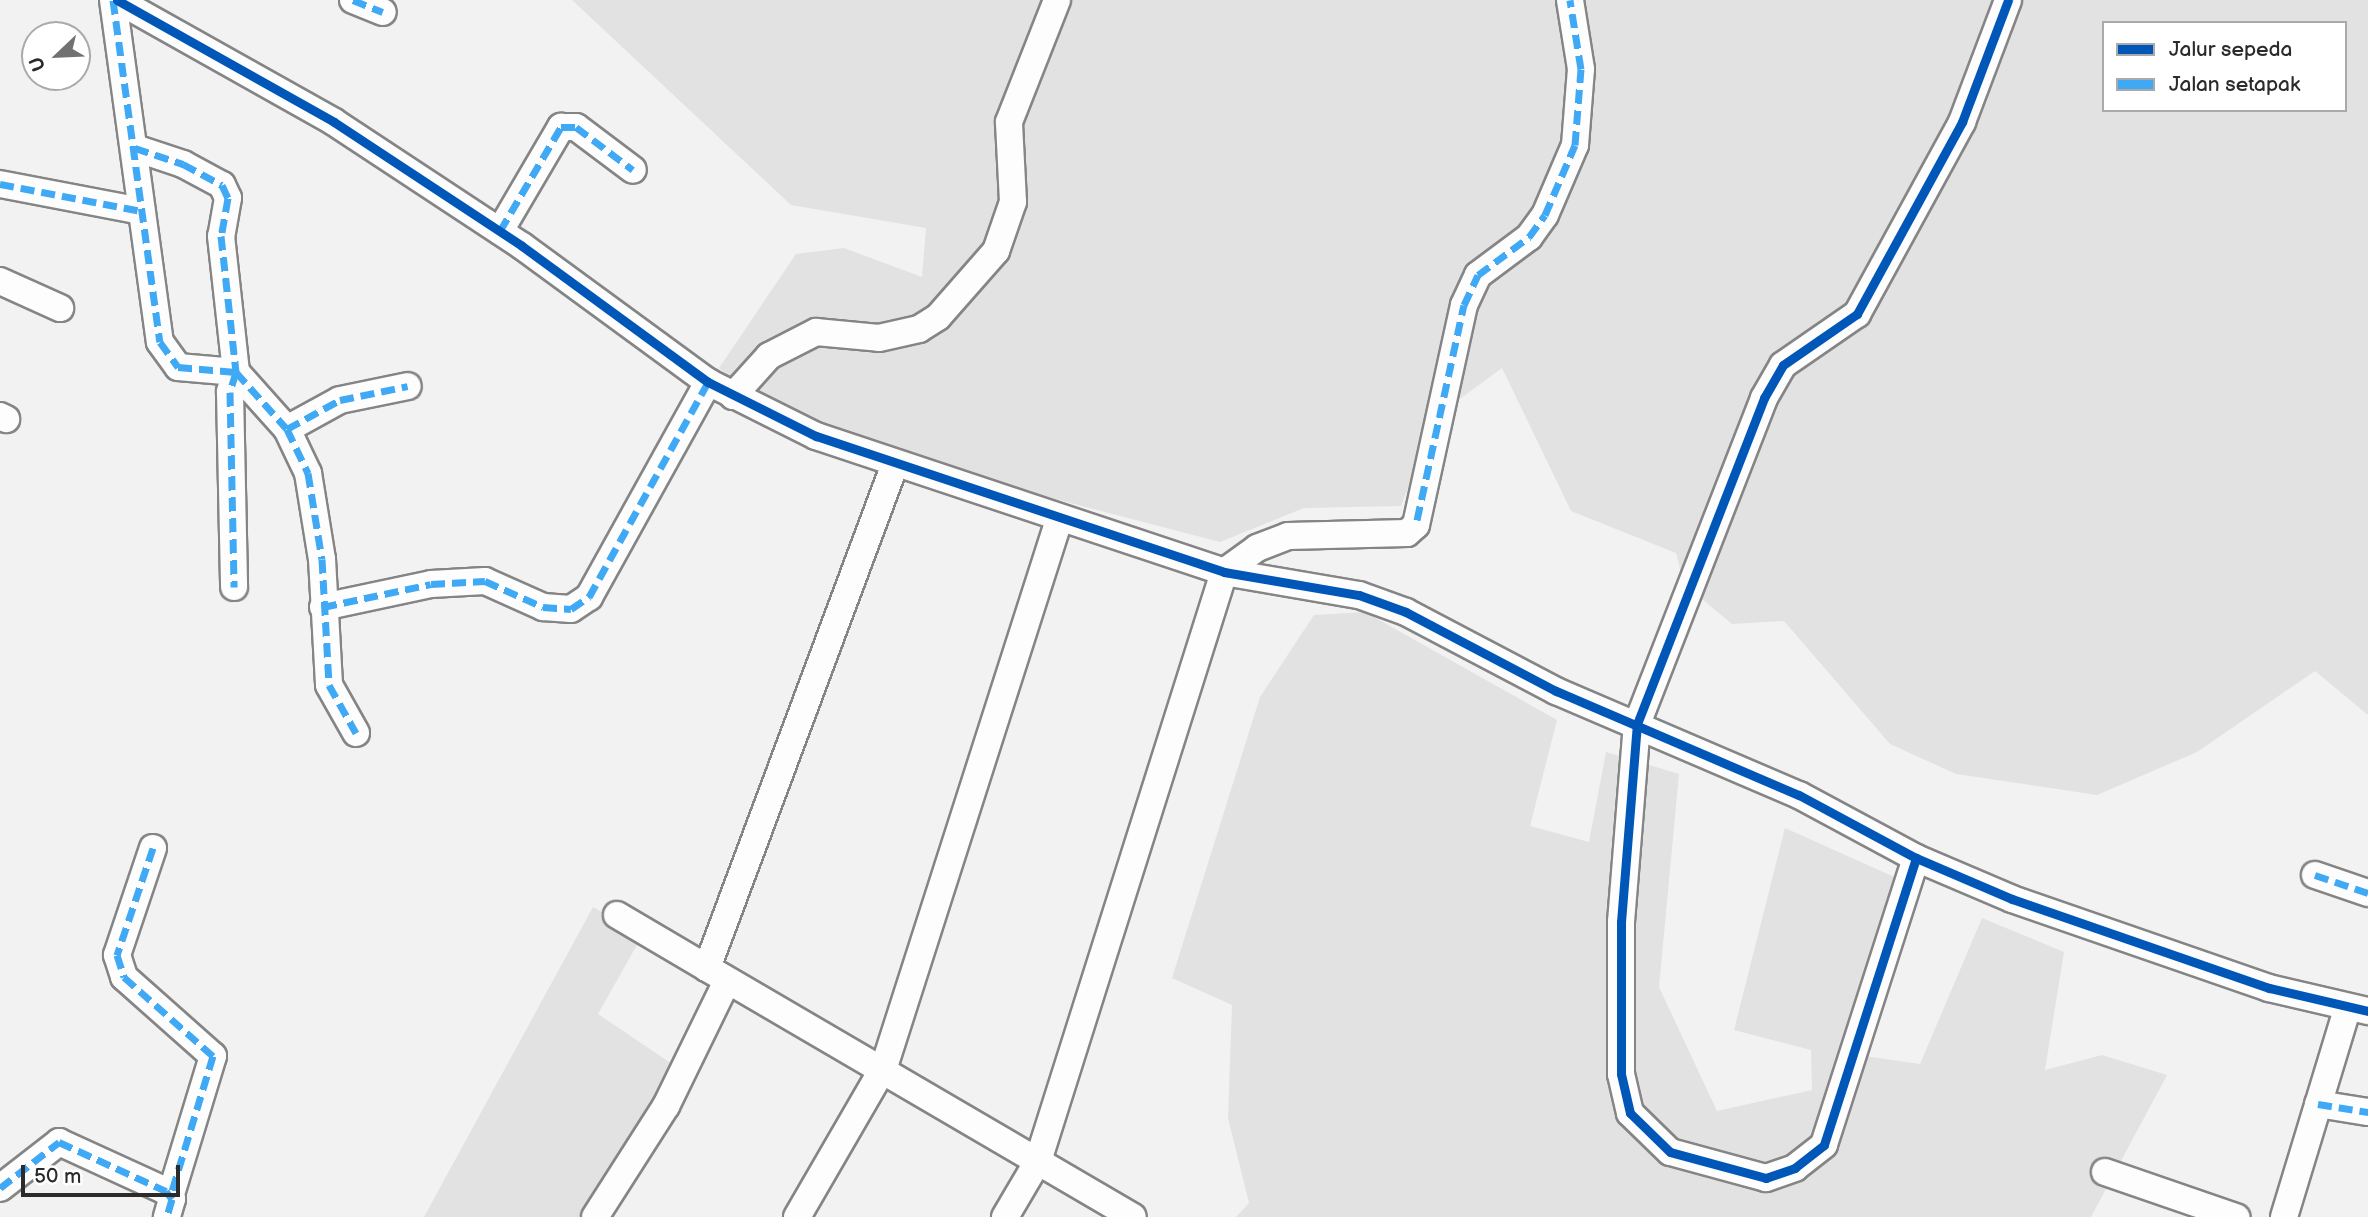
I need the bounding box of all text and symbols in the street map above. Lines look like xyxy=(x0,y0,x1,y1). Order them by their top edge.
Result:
north arrow xyxy=(21,21,91,91)
legend xyxy=(2102,21,2347,112)
text: Jalur sepeda xyxy=(2169,37,2292,62)
text: U xyxy=(25,53,51,74)
text: Jalan setapak xyxy=(2169,72,2300,97)
scale bar xyxy=(24,1150,184,1194)
text: 50 m xyxy=(34,1164,81,1189)

